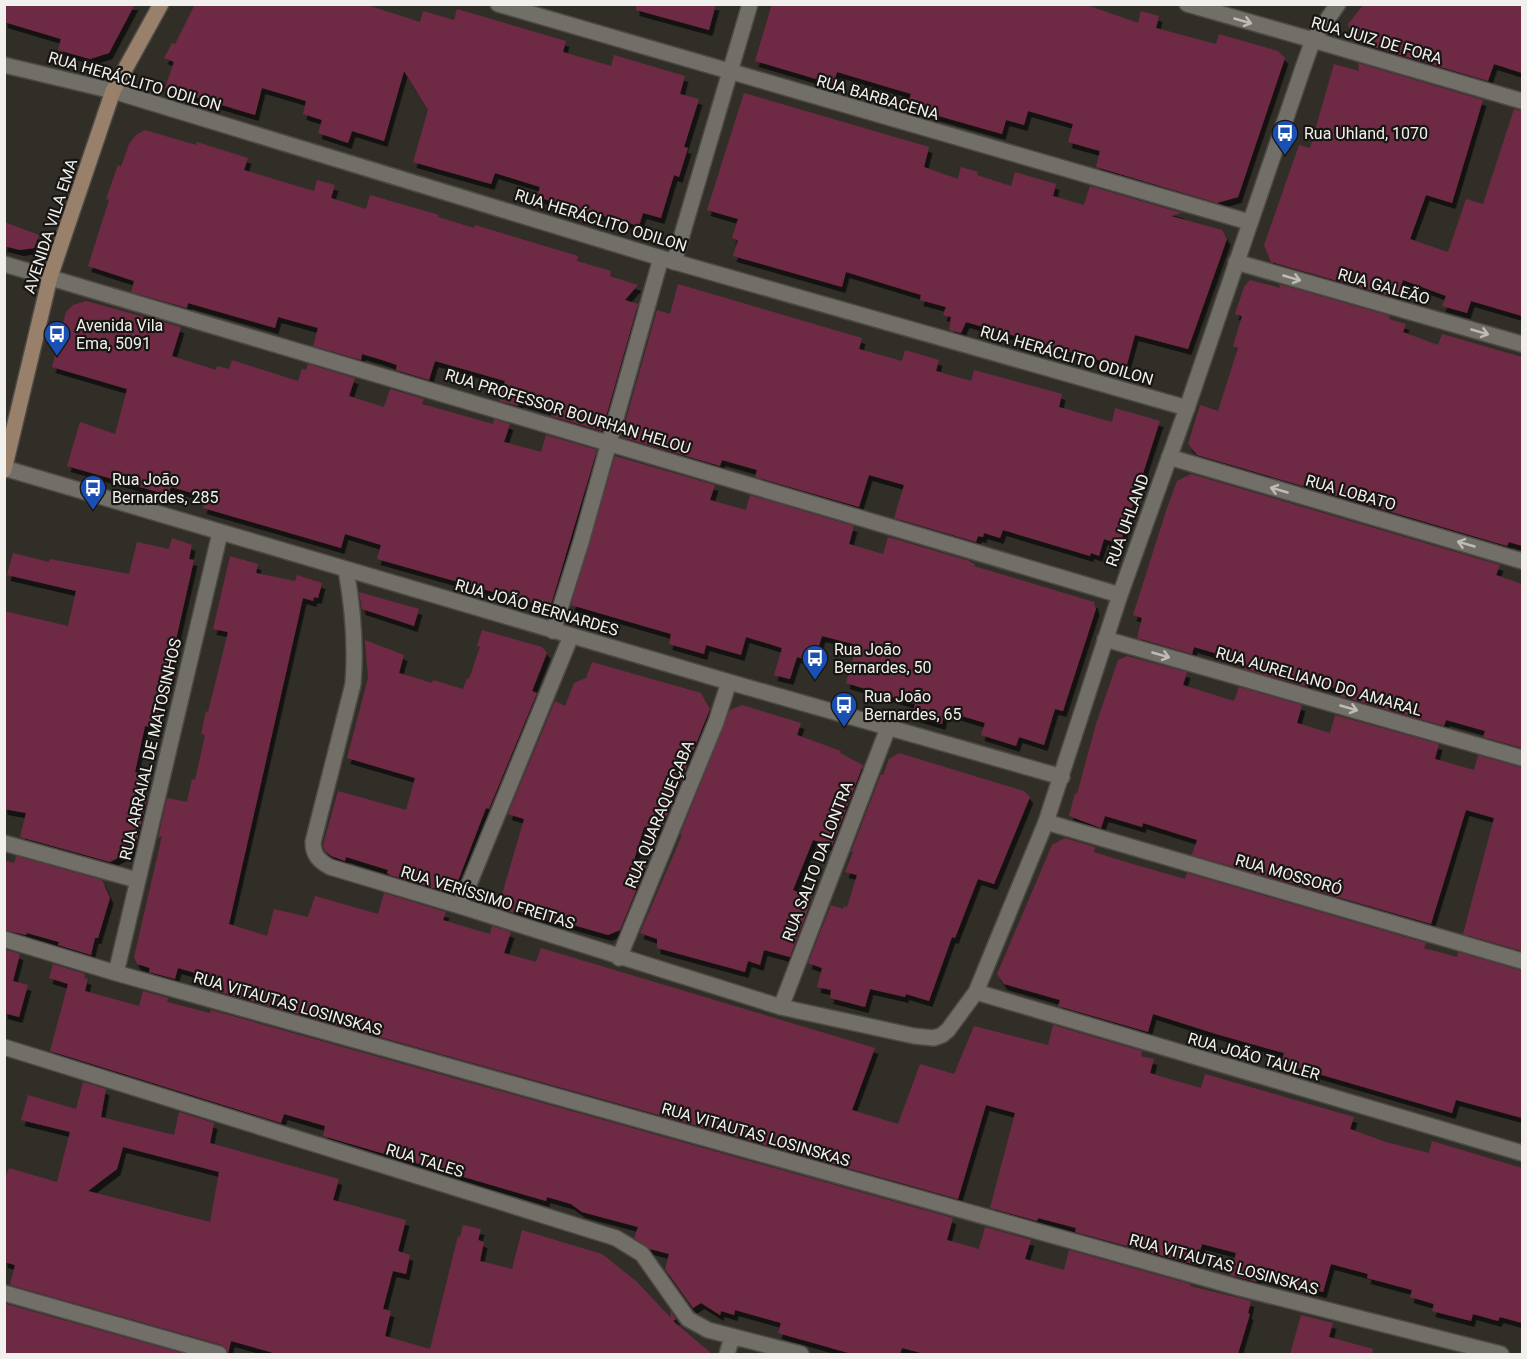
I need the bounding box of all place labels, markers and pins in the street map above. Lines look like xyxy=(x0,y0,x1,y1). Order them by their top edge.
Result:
bus stop icon: Rua Uhland, 1070 xyxy=(1270,118,1300,156)
place label: Rua Uhland, 1070 xyxy=(1304,124,1428,143)
place label: Avenida Vila Ema, 5091 xyxy=(76,316,163,353)
bus stop icon: Avenida Vila Ema, 5091 xyxy=(42,319,72,357)
place label: Rua João Bernardes, 285 xyxy=(112,470,219,507)
bus stop icon: Rua João Bernardes, 285 xyxy=(78,473,108,511)
place label: Rua João Bernardes, 50 xyxy=(834,640,932,677)
bus stop icon: Rua João Bernardes, 50 xyxy=(800,643,830,681)
place label: Rua João Bernardes, 65 xyxy=(864,687,962,724)
bus stop icon: Rua João Bernardes, 65 xyxy=(829,690,859,728)

